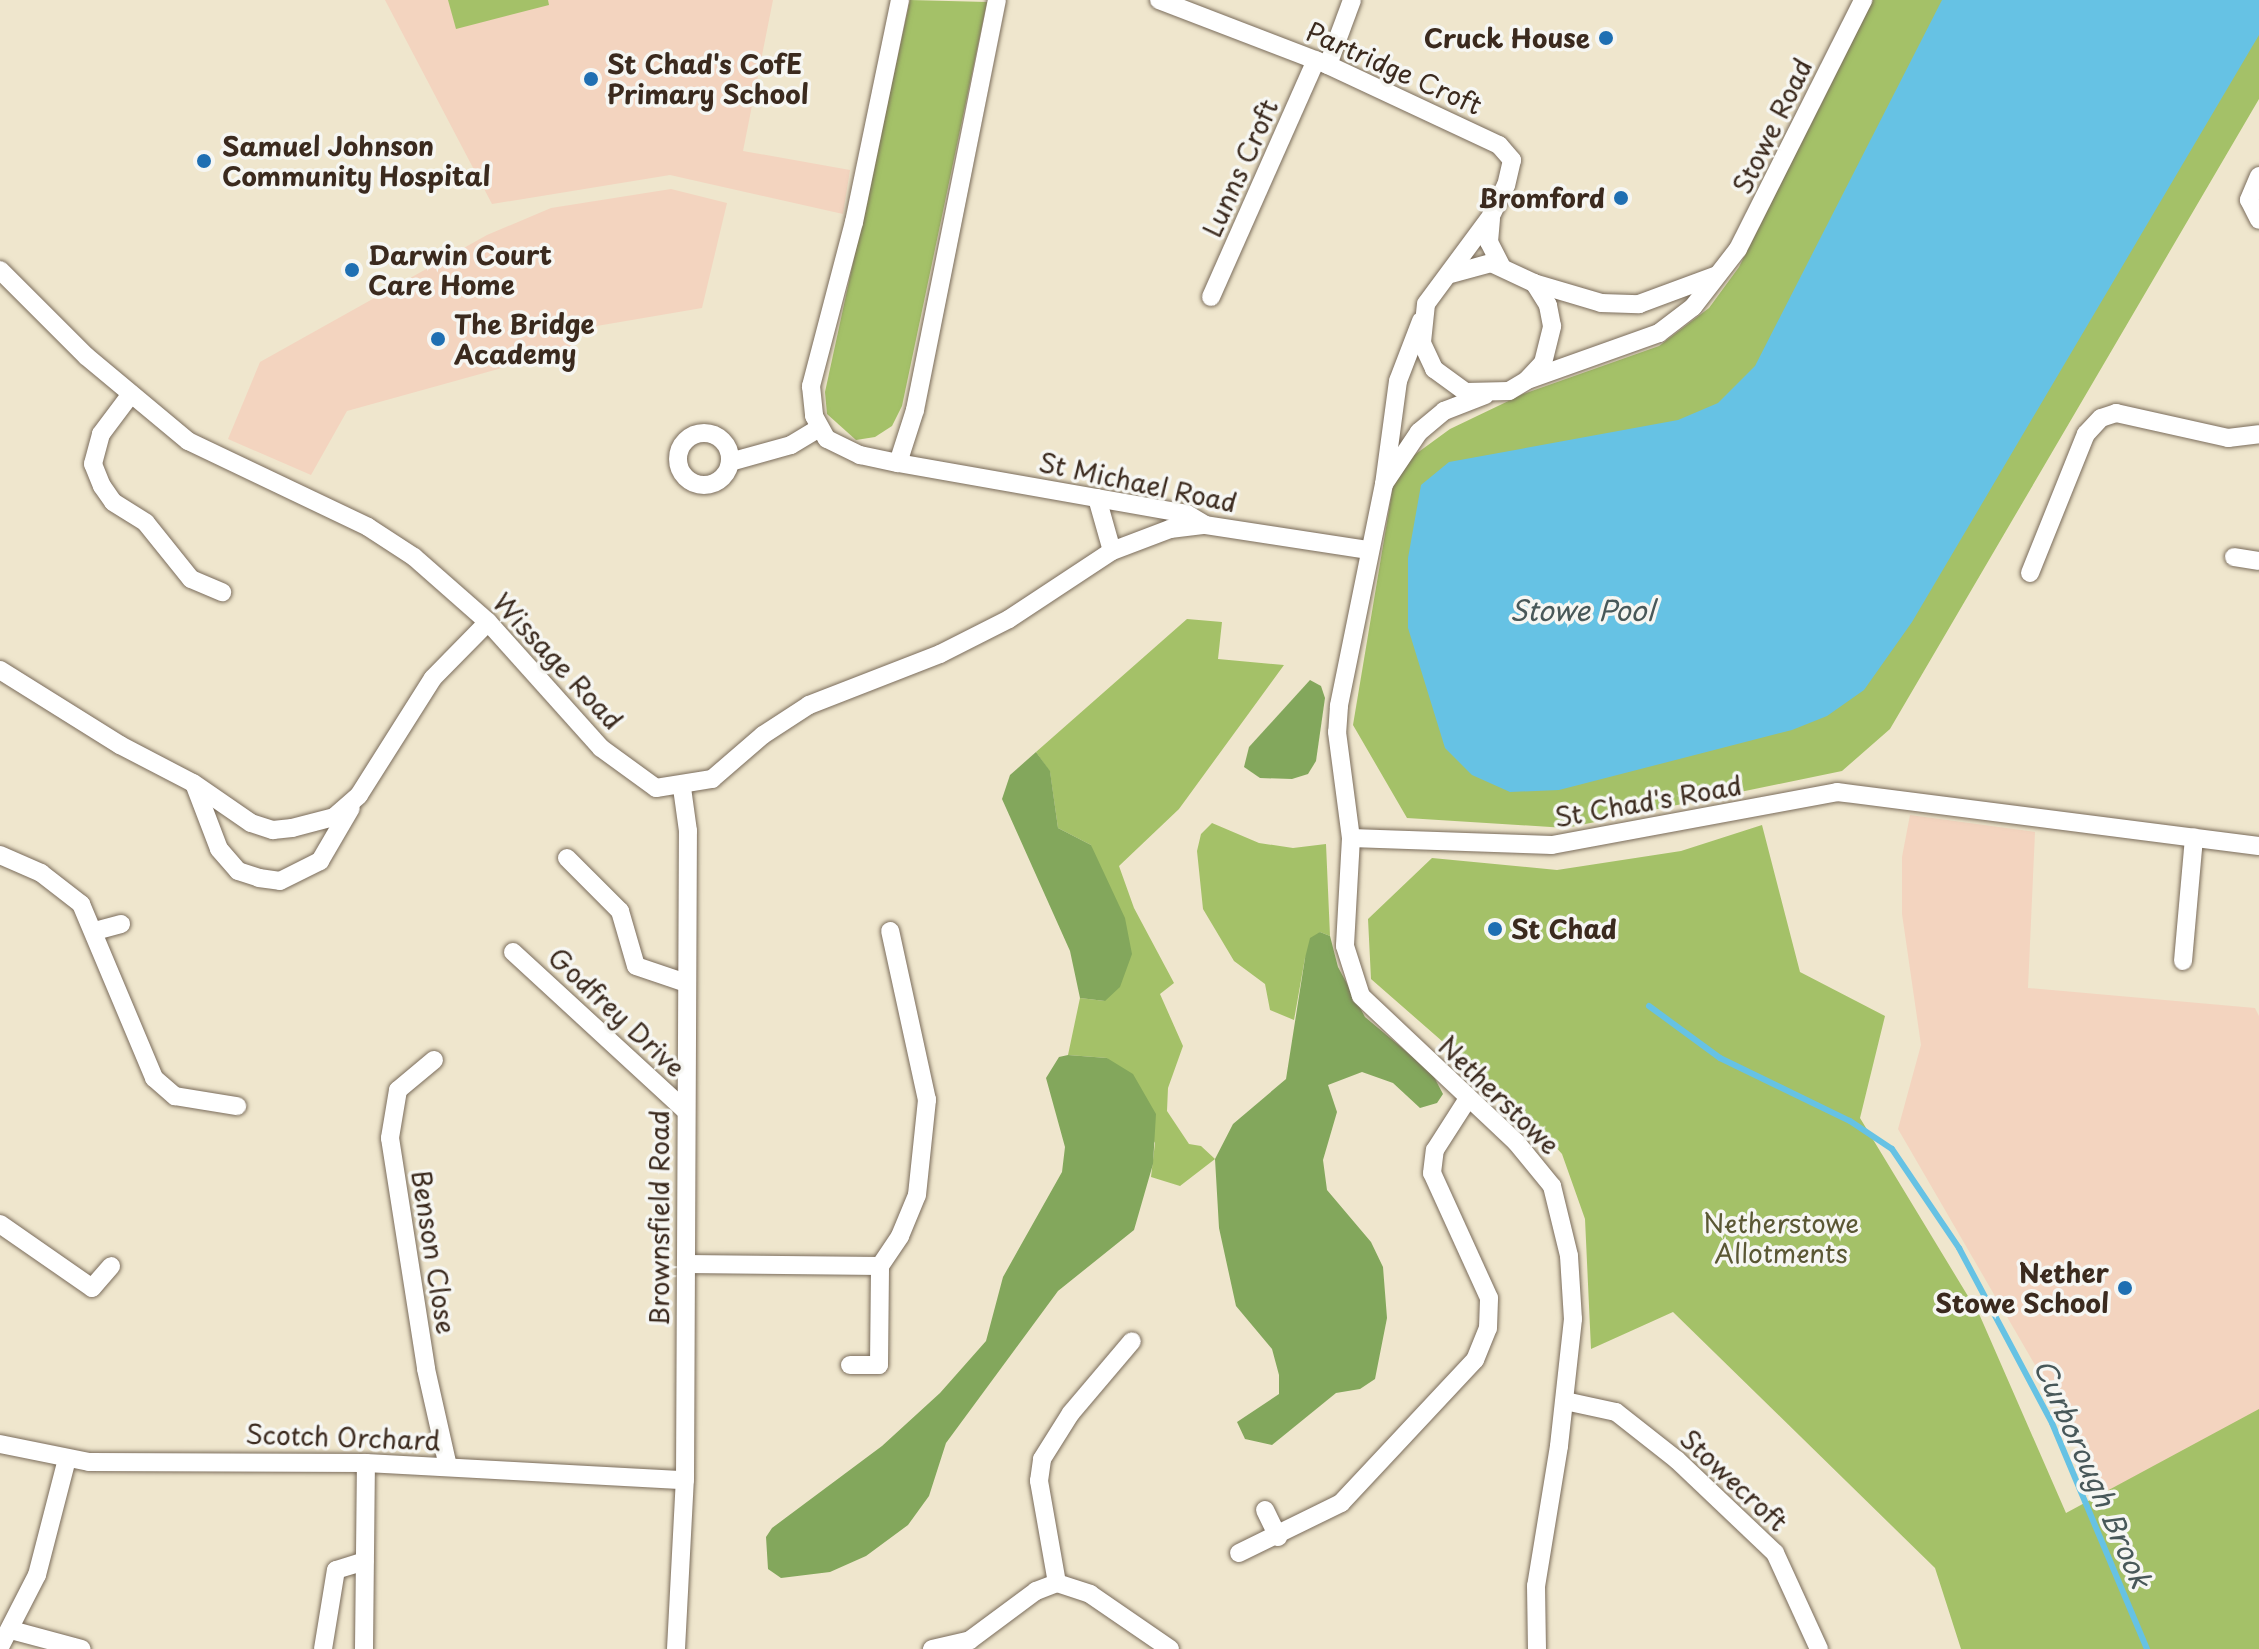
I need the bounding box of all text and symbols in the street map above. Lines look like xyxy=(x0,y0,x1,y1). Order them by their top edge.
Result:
street label: Partridge Croft xyxy=(1300,15,1488,121)
place label: Cruck House xyxy=(1422,22,1590,54)
marker: Cruck House xyxy=(1597,29,1615,47)
place label: St Chad's CofE Primary School xyxy=(607,48,809,110)
street label: Stowe Road xyxy=(1726,54,1818,198)
marker: St Chad's CofE Primary School xyxy=(582,70,600,88)
street label: Lunns Croft xyxy=(1196,95,1284,241)
place label: Samuel Johnson Community Hospital xyxy=(222,130,493,192)
marker: Samuel Johnson Community Hospital xyxy=(193,150,215,172)
place label: Bromford xyxy=(1478,182,1605,214)
marker: Bromford xyxy=(1612,189,1630,207)
place label: Darwin Court Care Home xyxy=(368,239,553,300)
marker: Darwin Court Care Home xyxy=(343,261,361,279)
place label: The Bridge Academy xyxy=(454,308,596,370)
marker: The Bridge Academy xyxy=(429,330,447,348)
street label: St Michael Road xyxy=(1036,446,1240,518)
street label: Wissage Road xyxy=(487,586,629,736)
water label: Stowe Pool xyxy=(1510,593,1654,627)
street label: St Chad's Road xyxy=(1552,769,1744,833)
place label: St Chad xyxy=(1511,913,1616,945)
marker: St Chad xyxy=(1486,920,1504,938)
street label: Godfrey Drive xyxy=(541,940,693,1084)
street label: Netherstowe xyxy=(1432,1030,1566,1160)
street label: Brownsfield Road xyxy=(643,1109,675,1327)
street label: Benson Close xyxy=(406,1168,462,1336)
park label: Netherstowe Allotments xyxy=(1703,1207,1859,1268)
place label: Nether Stowe School xyxy=(1934,1257,2109,1318)
marker: Nether Stowe School xyxy=(2116,1279,2134,1297)
water label: Curborough Brook xyxy=(2027,1352,2159,1594)
street label: Scotch Orchard xyxy=(244,1418,442,1456)
street label: Stowecroft xyxy=(1674,1423,1794,1537)

